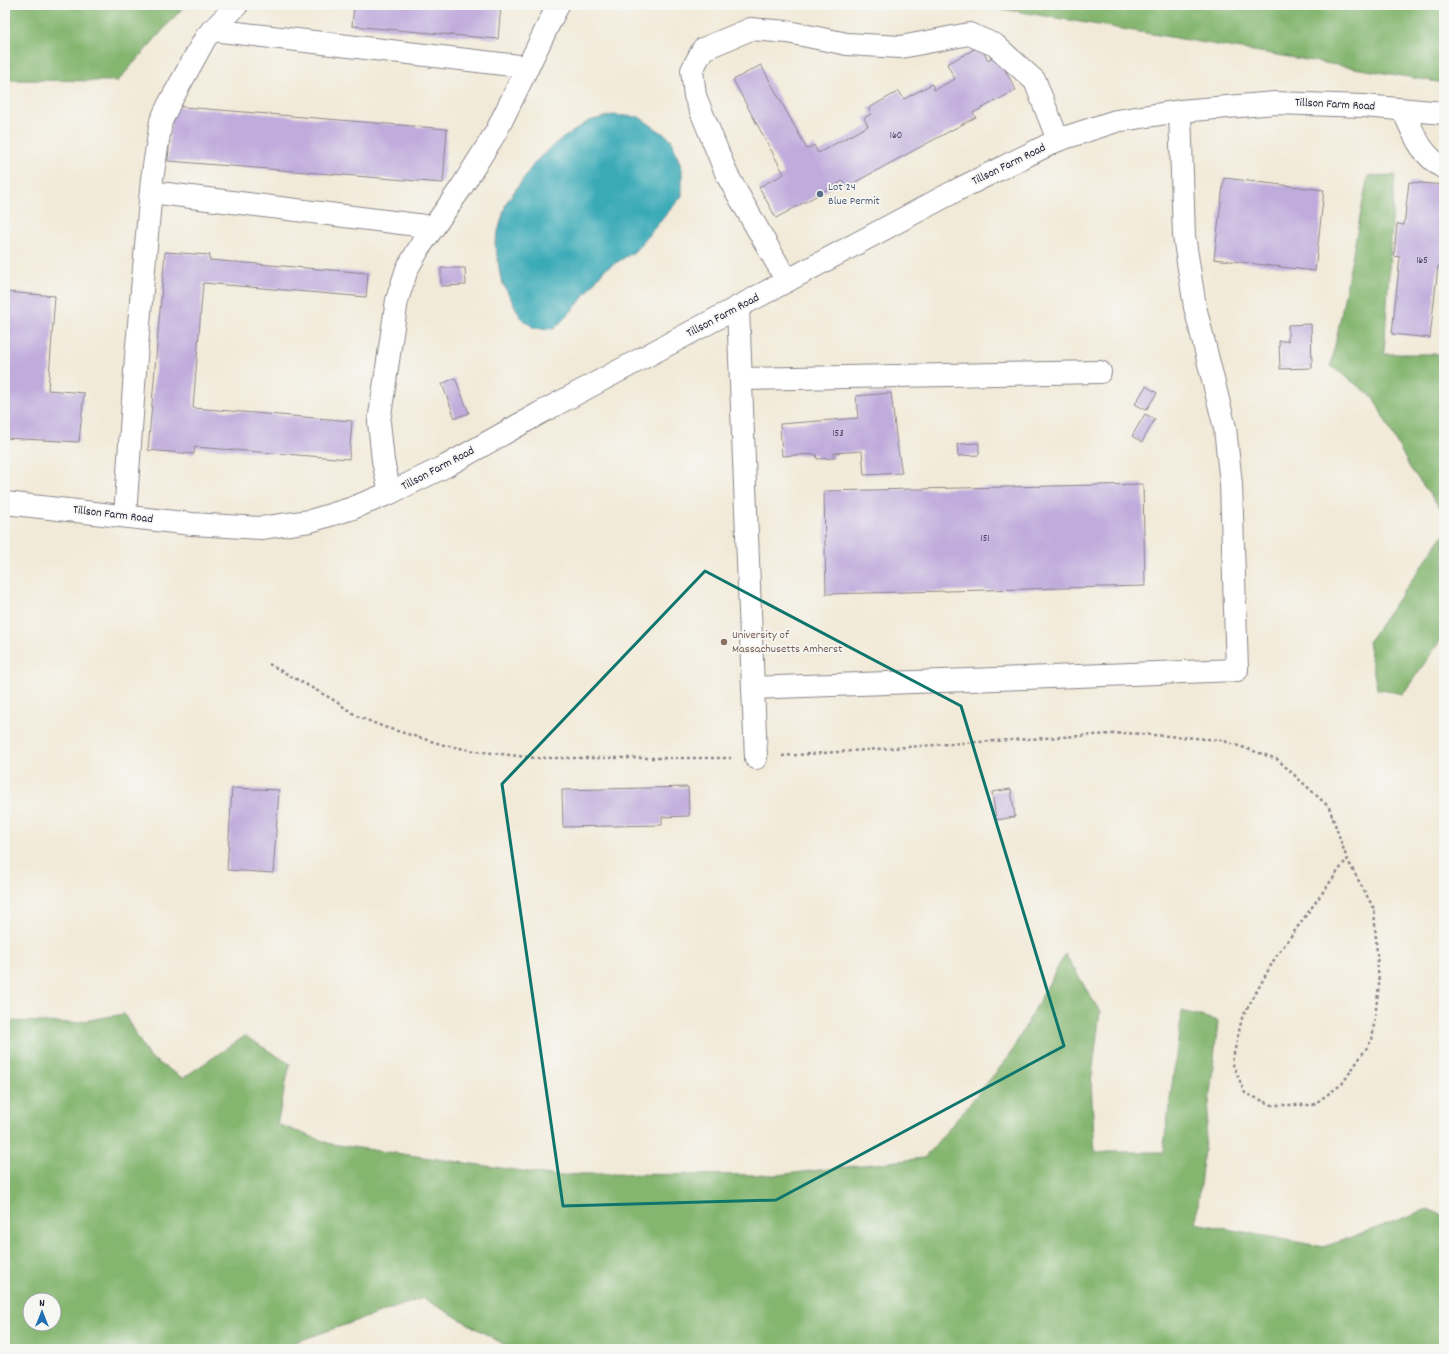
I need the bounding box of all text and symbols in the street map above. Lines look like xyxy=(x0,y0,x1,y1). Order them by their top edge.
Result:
street label: Tillson Farm Road xyxy=(1294,94,1376,116)
house number: 160 xyxy=(890,129,902,143)
street label: Tillson Farm Road xyxy=(969,140,1049,190)
place label: Lot 24 Blue Permit xyxy=(828,179,880,210)
marker: Lot 24 Blue Permit xyxy=(815,189,825,199)
house number: 165 xyxy=(1416,254,1428,268)
street label: Tillson Farm Road xyxy=(684,290,762,342)
house number: 153 xyxy=(832,427,844,441)
street label: Tillson Farm Road xyxy=(399,443,477,495)
street label: Tillson Farm Road xyxy=(72,502,154,528)
house number: 151 xyxy=(980,532,990,546)
place label: University of Massachusetts Amherst xyxy=(732,627,843,658)
marker: University of Massachusetts Amherst xyxy=(719,637,729,647)
north arrow xyxy=(22,1292,62,1332)
text: N xyxy=(39,1296,45,1312)

